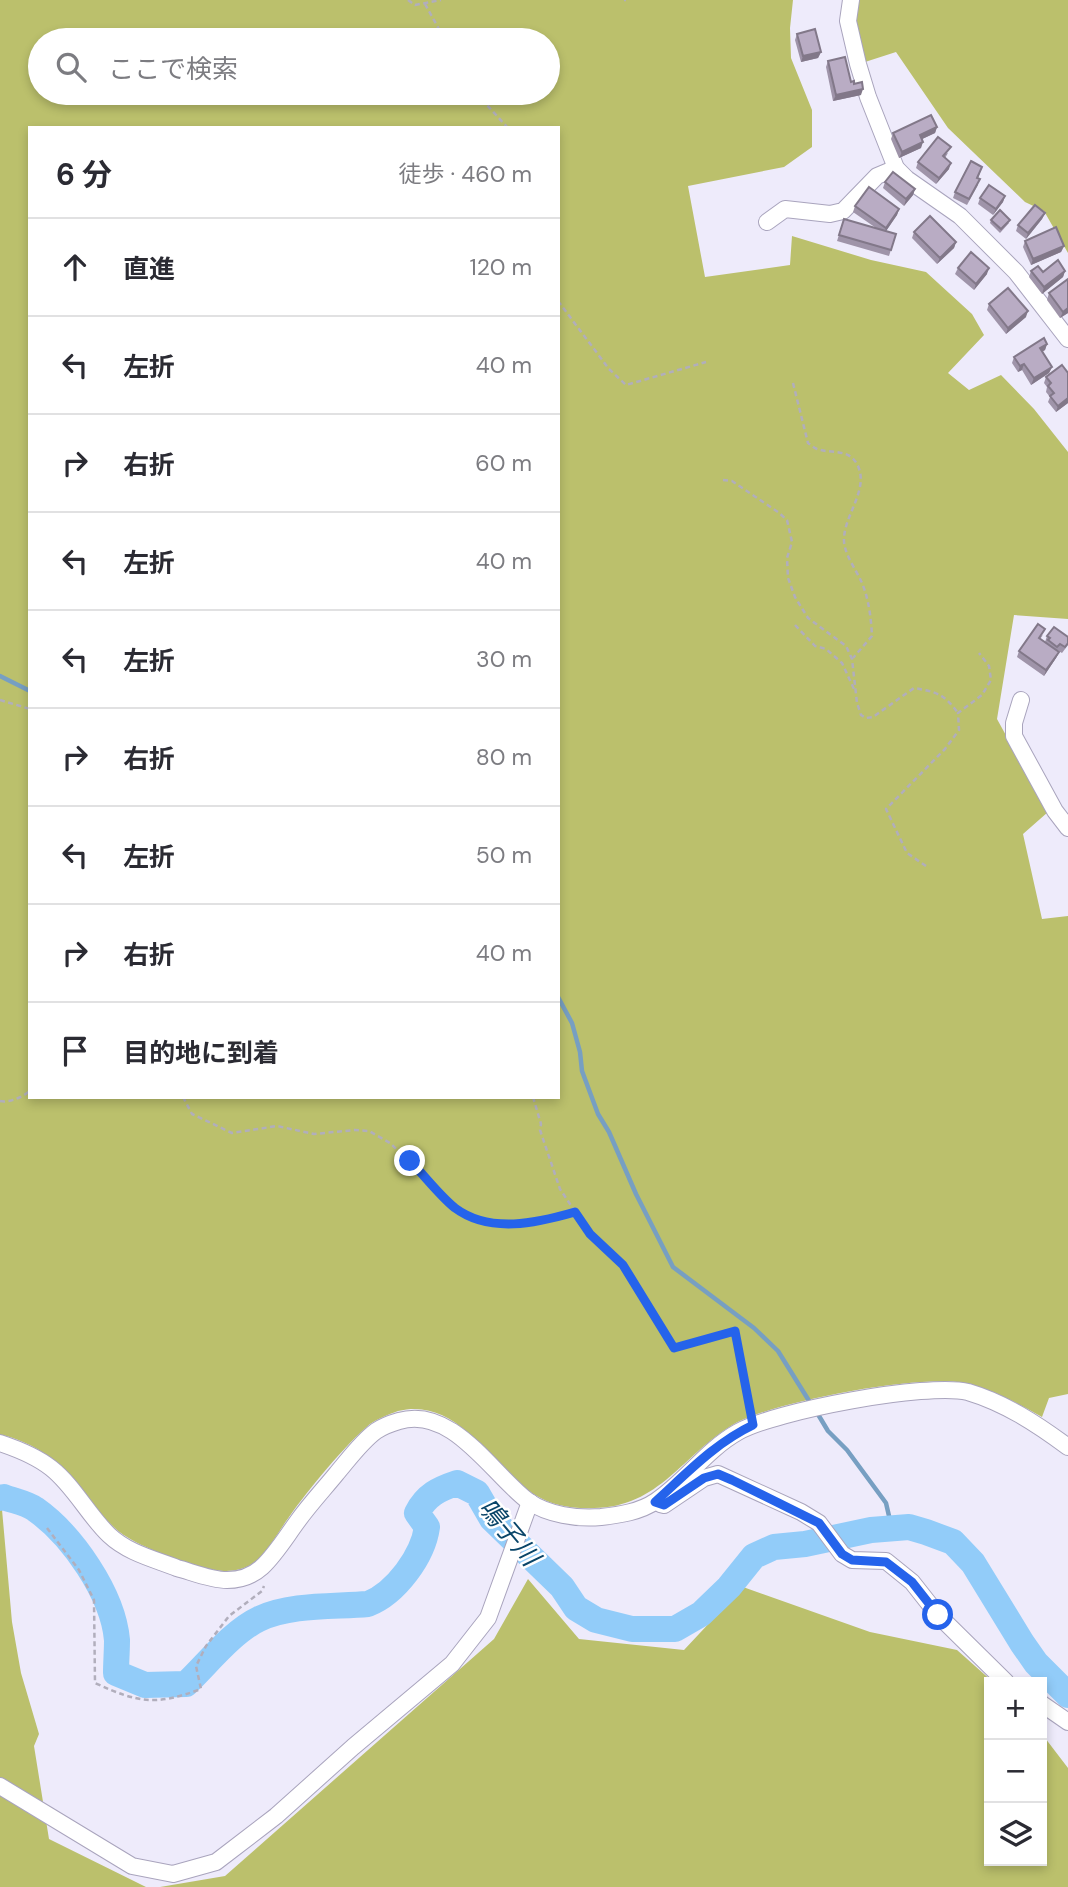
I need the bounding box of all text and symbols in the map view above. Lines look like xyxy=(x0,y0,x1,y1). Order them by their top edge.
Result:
search box xyxy=(28,28,560,105)
icon: search xyxy=(52,48,90,86)
text: ここで検索 xyxy=(108,52,238,86)
text: 6 分 xyxy=(56,155,112,194)
text: 徒歩 · 460 m xyxy=(398,159,532,189)
icon: ahead xyxy=(56,248,94,286)
text: 直進 xyxy=(123,252,175,286)
text: 120 m xyxy=(469,252,532,282)
icon: left xyxy=(56,346,94,384)
text: 左折 xyxy=(123,350,175,384)
text: 40 m xyxy=(476,350,532,380)
icon: right xyxy=(56,444,94,482)
text: 右折 xyxy=(123,448,175,482)
text: 60 m xyxy=(475,448,532,478)
icon: left xyxy=(56,542,94,580)
text: 左折 xyxy=(123,546,175,580)
text: 40 m xyxy=(476,546,532,576)
icon: left xyxy=(56,640,94,678)
text: 左折 xyxy=(123,644,175,678)
text: 30 m xyxy=(476,644,532,674)
icon: right xyxy=(56,738,94,776)
text: 右折 xyxy=(123,742,175,776)
text: 80 m xyxy=(476,742,532,772)
icon: left xyxy=(56,836,94,874)
text: 左折 xyxy=(123,840,175,874)
text: 50 m xyxy=(476,840,532,870)
icon: right xyxy=(56,934,94,972)
text: 右折 xyxy=(123,938,175,972)
text: 40 m xyxy=(476,938,532,968)
icon: arrive xyxy=(56,1032,94,1070)
text: 目的地に到着 xyxy=(123,1036,279,1070)
route end xyxy=(394,1145,425,1176)
water label: 鳴子川 xyxy=(471,1491,549,1575)
route start xyxy=(922,1599,953,1630)
map controls xyxy=(984,1677,1047,1866)
button: + xyxy=(984,1677,1047,1740)
button: − xyxy=(984,1740,1047,1803)
button: layers xyxy=(984,1803,1047,1866)

